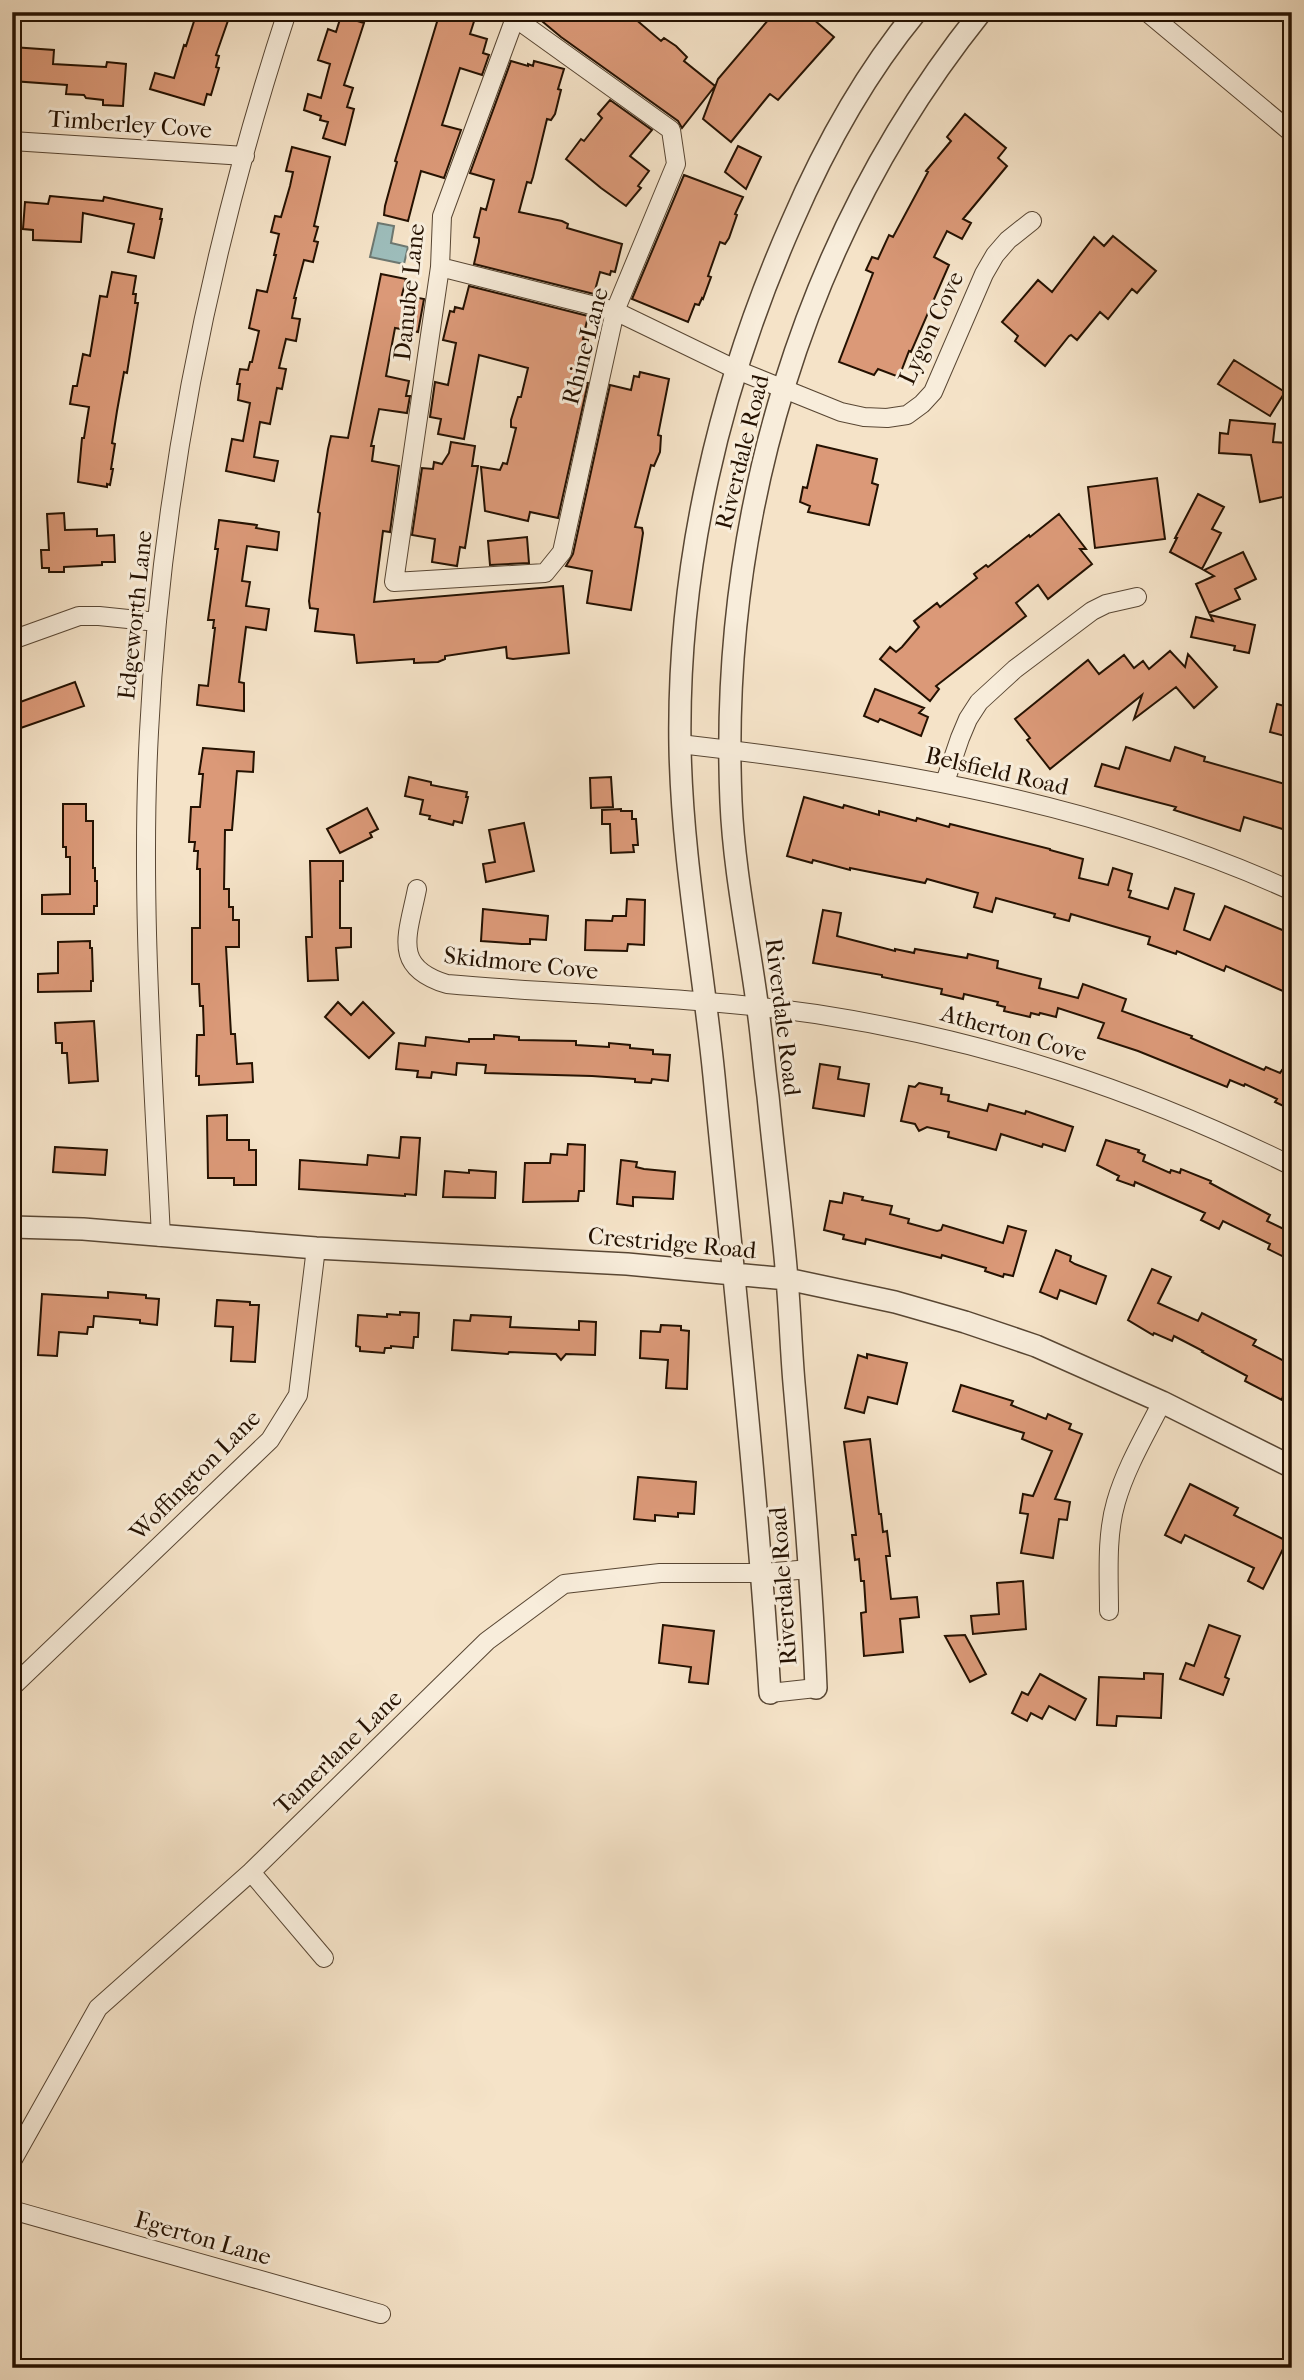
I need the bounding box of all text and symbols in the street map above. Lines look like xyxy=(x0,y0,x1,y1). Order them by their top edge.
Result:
street label: Timberley Cove xyxy=(47,104,213,144)
street label: Danube Lane xyxy=(388,222,430,362)
street label: Lygon Cove xyxy=(893,267,969,389)
street label: Rhine Lane xyxy=(556,284,614,408)
street label: Riverdale Road xyxy=(709,371,775,532)
street label: Edgeworth Lane xyxy=(112,529,158,701)
street label: Belsfield Road xyxy=(923,741,1072,801)
street label: Riverdale Road xyxy=(759,937,807,1098)
street label: Skidmore Cove xyxy=(442,941,600,985)
street label: Atherton Cove xyxy=(937,999,1090,1067)
street label: Crestridge Road xyxy=(587,1222,758,1264)
street label: Woffington Lane xyxy=(123,1404,266,1547)
street label: Riverdale Road xyxy=(763,1505,802,1666)
street label: Tamerlane Lane xyxy=(268,1684,408,1820)
street label: Egerton Lane xyxy=(132,2205,275,2271)

